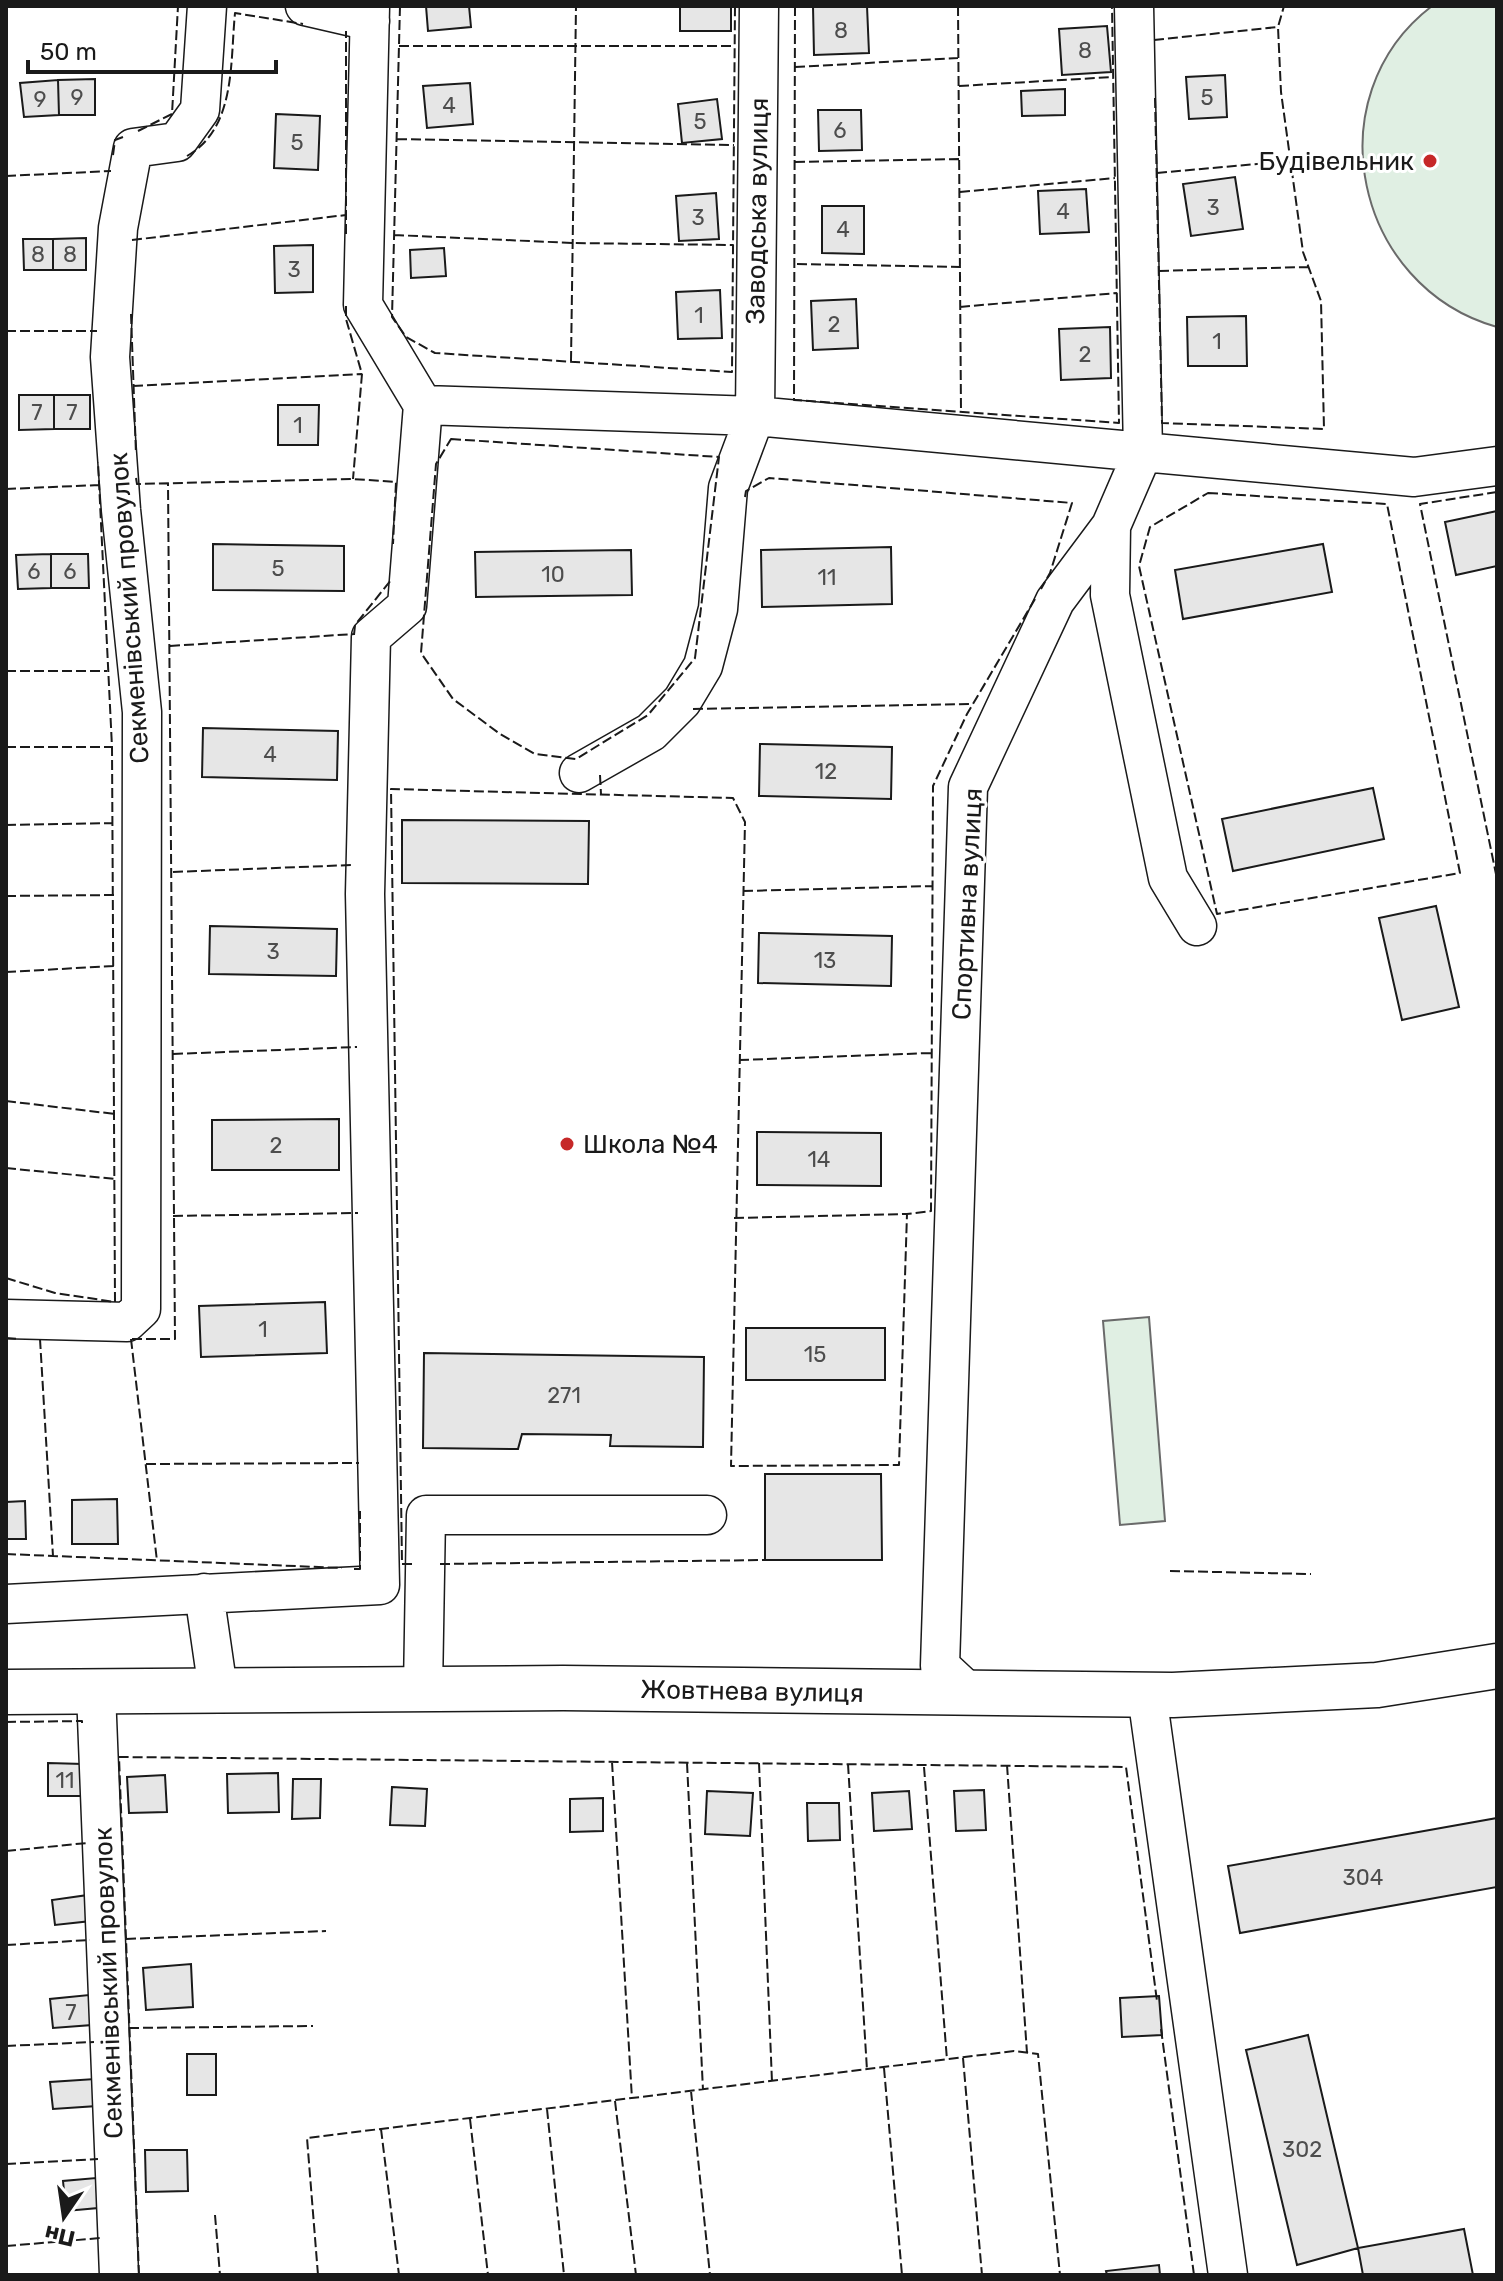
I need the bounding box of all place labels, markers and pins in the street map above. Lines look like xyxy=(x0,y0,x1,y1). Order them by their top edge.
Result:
place label: Будівельник xyxy=(1258,146,1414,177)
marker: Будівельник xyxy=(1421,152,1439,170)
place label: Школа №4 xyxy=(583,1129,718,1160)
marker: Школа №4 xyxy=(558,1135,576,1153)

